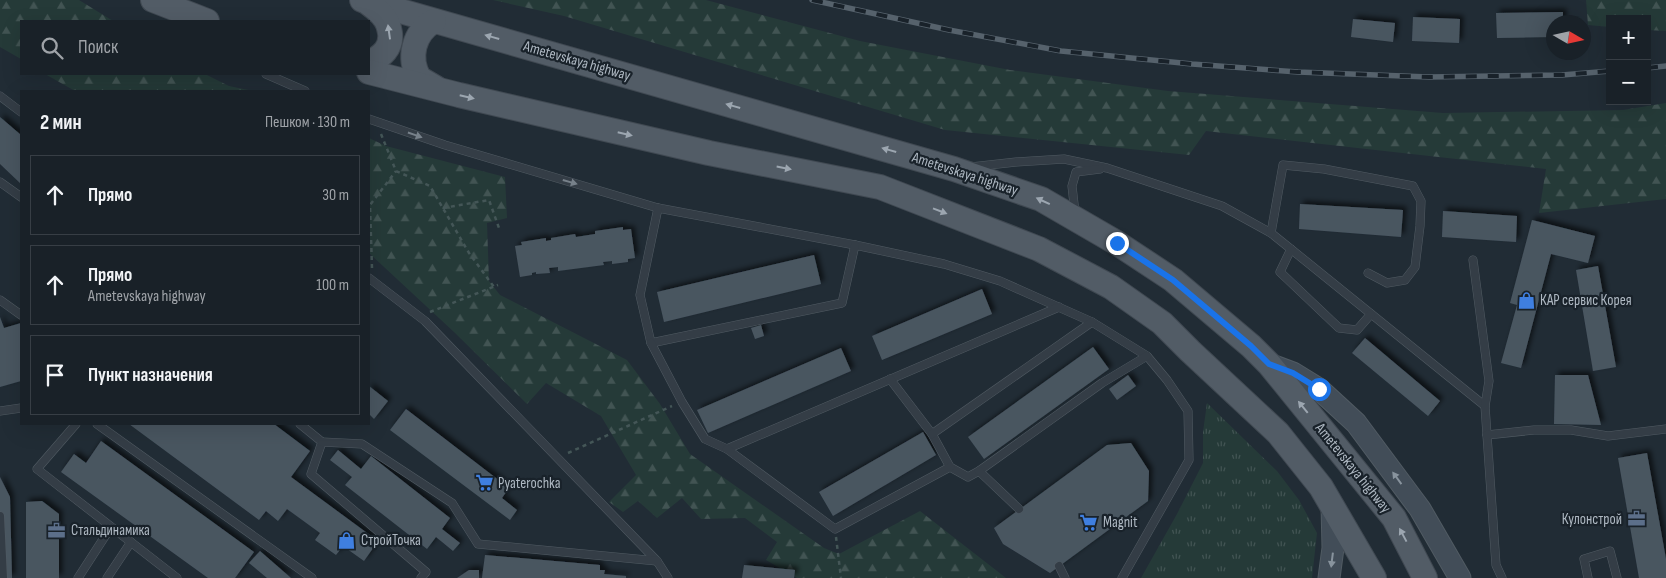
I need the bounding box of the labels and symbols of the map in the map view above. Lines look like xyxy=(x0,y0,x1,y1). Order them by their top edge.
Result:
north arrow xyxy=(1546,15,1591,60)
one-way arrow xyxy=(385,24,393,40)
one-way arrow xyxy=(484,33,499,41)
street label: Ametevskaya highway xyxy=(520,36,633,85)
one-way arrow xyxy=(459,93,474,101)
one-way arrow xyxy=(725,101,740,109)
one-way arrow xyxy=(618,130,633,138)
one-way arrow xyxy=(408,131,423,139)
one-way arrow xyxy=(881,146,896,154)
street label: Ametevskaya highway xyxy=(909,148,1021,200)
one-way arrow xyxy=(776,165,792,173)
one-way arrow xyxy=(563,179,578,187)
one-way arrow xyxy=(1036,197,1050,205)
one-way arrow xyxy=(933,207,948,215)
route end xyxy=(1106,232,1129,255)
shop icon: КАР сервис Корея xyxy=(1516,290,1536,310)
place label: КАР сервис Корея xyxy=(1540,291,1632,310)
route start xyxy=(1308,378,1331,401)
one-way arrow xyxy=(1298,401,1309,414)
street label: Ametevskaya highway xyxy=(1310,418,1395,517)
one-way arrow xyxy=(1391,472,1402,485)
supermarket icon: Pyaterochka xyxy=(474,473,494,493)
place label: Pyaterochka xyxy=(498,474,561,493)
office icon: Кулонстрой xyxy=(1626,509,1646,529)
place label: Кулонстрой xyxy=(1562,510,1622,529)
supermarket icon: Magnit xyxy=(1079,512,1099,532)
place label: Magnit xyxy=(1103,513,1138,532)
office icon: Стальдинамика xyxy=(47,520,67,540)
place label: Стальдинамика xyxy=(71,521,150,540)
one-way arrow xyxy=(1399,528,1407,542)
shop icon: СтройТочка xyxy=(337,530,357,550)
place label: СтройТочка xyxy=(361,531,421,550)
one-way arrow xyxy=(1327,552,1335,568)

